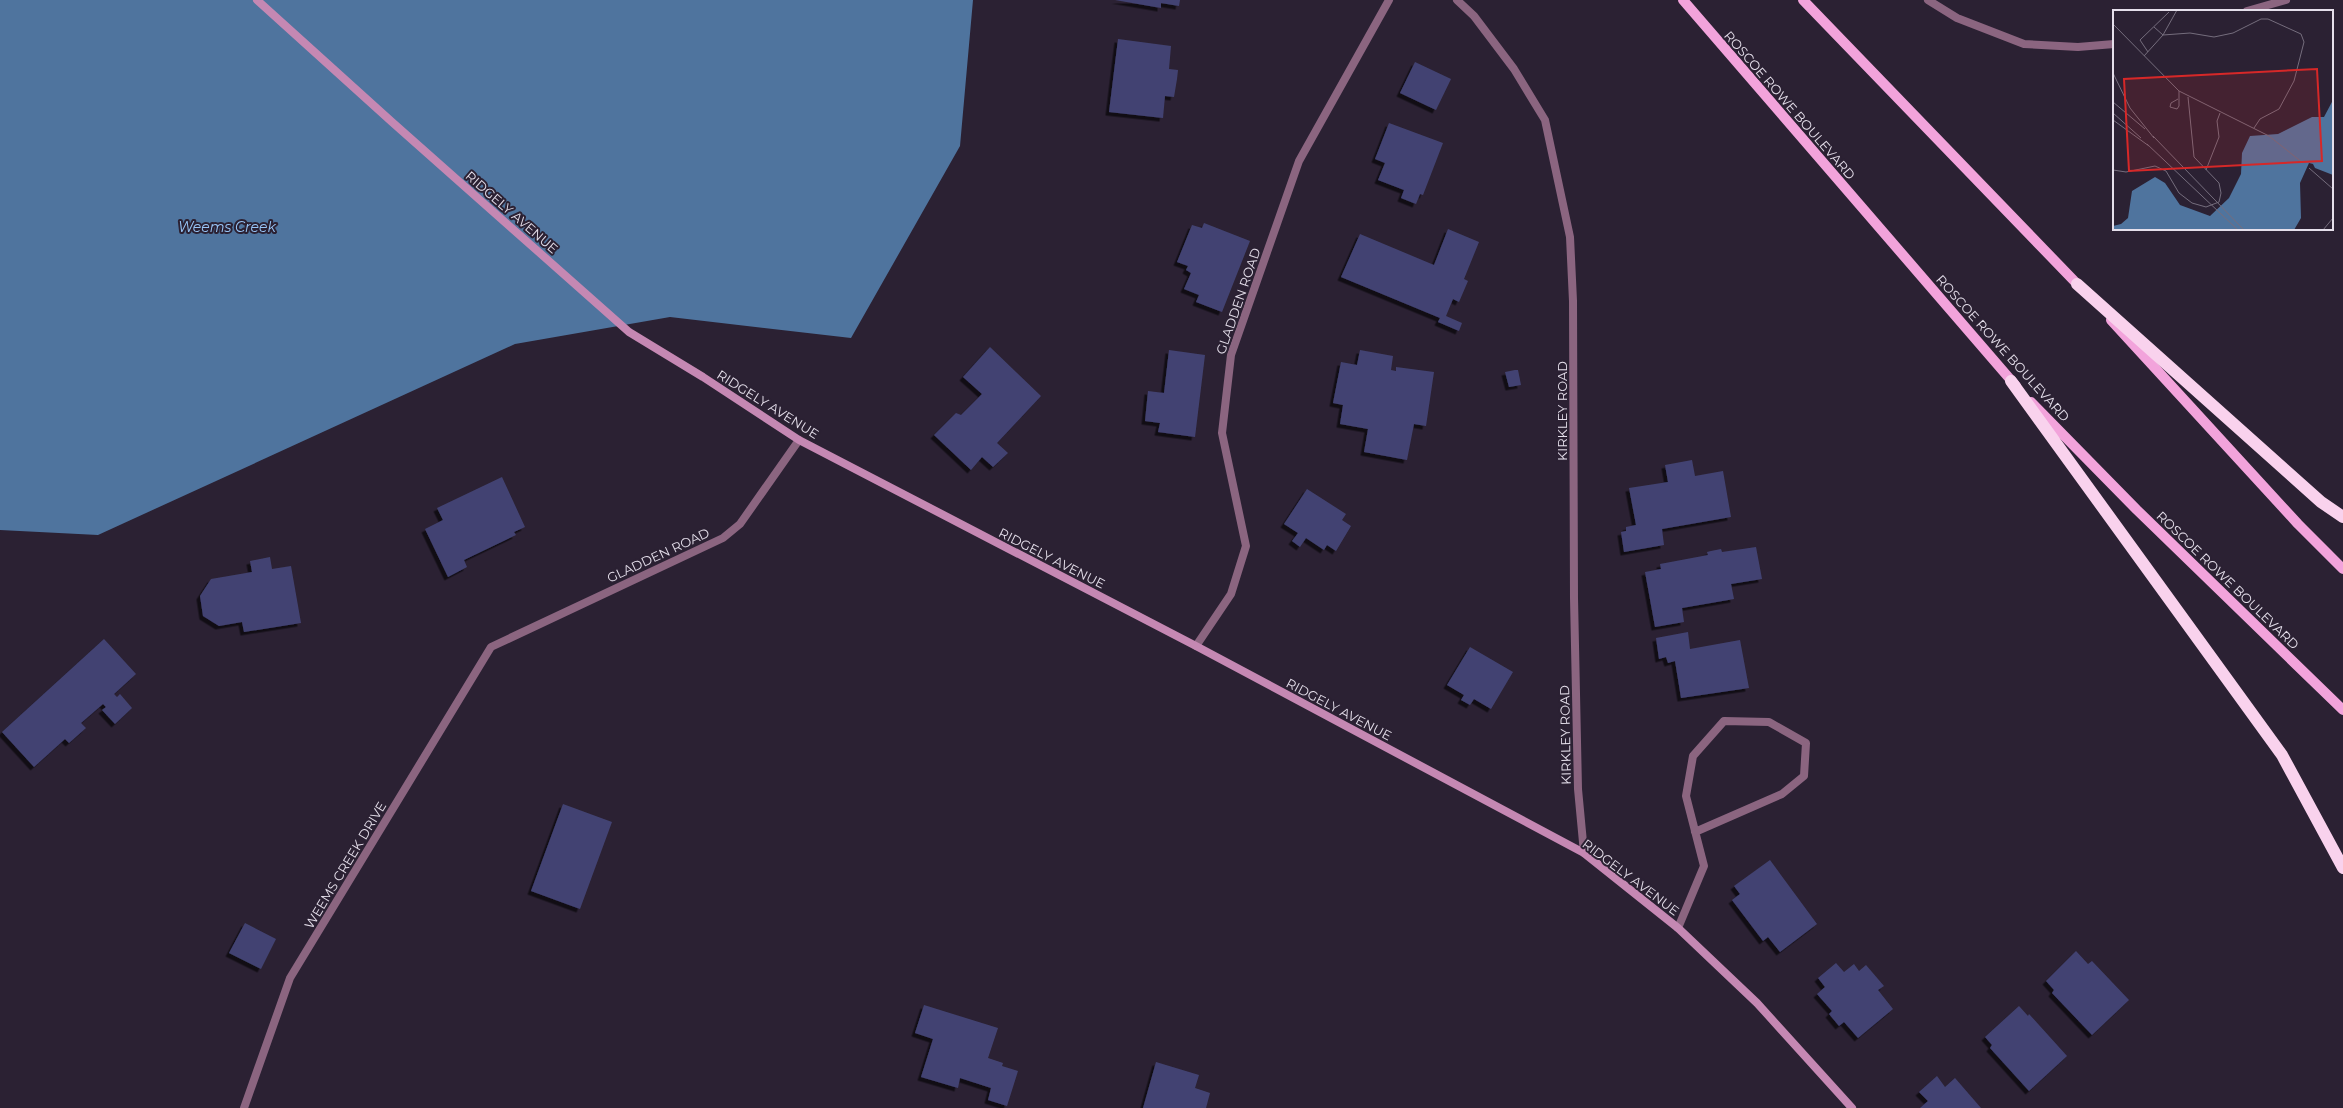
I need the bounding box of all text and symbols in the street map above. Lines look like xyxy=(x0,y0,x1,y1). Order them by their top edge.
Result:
inset map xyxy=(2113,10,2333,230)
street label: ROSCOE ROWE BOULEVARD xyxy=(1721,27,1859,183)
street label: RIDGELY AVENUE xyxy=(463,168,561,256)
water label: Weems Creek xyxy=(178,218,276,236)
street label: GLADDEN ROAD xyxy=(1212,245,1264,356)
street label: ROSCOE ROWE BOULEVARD xyxy=(1933,271,2073,425)
street label: KIRKLEY ROAD xyxy=(1554,361,1570,461)
street label: RIDGELY AVENUE xyxy=(714,366,822,442)
street label: ROSCOE ROWE BOULEVARD xyxy=(2153,508,2303,653)
street label: GLADDEN ROAD xyxy=(604,524,712,586)
street label: RIDGELY AVENUE xyxy=(996,524,1108,592)
street label: RIDGELY AVENUE xyxy=(1284,674,1394,744)
street label: KIRKLEY ROAD xyxy=(1556,685,1574,785)
street label: WEEMS CREEK DRIVE xyxy=(301,798,389,932)
street label: RIDGELY AVENUE xyxy=(1579,835,1683,919)

